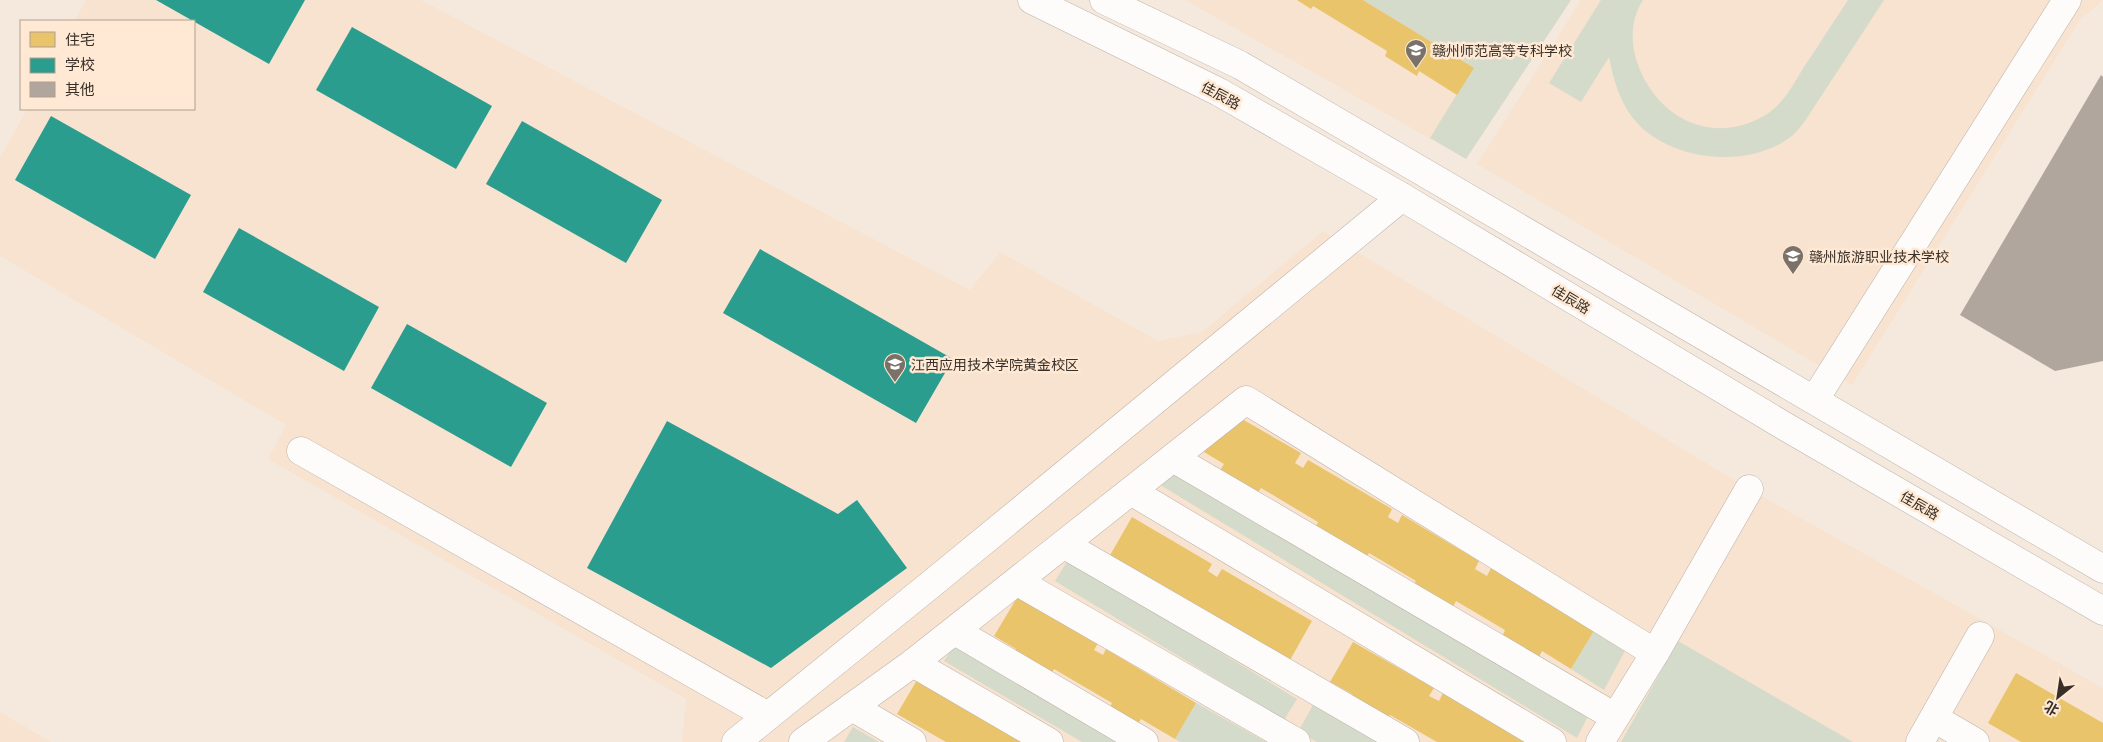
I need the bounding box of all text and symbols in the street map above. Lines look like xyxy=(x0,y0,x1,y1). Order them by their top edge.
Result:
legend xyxy=(20,20,195,110)
text: 住宅 xyxy=(65,29,95,50)
school or university icon: 赣州师范高等专科学校 xyxy=(1404,38,1428,69)
place label: 赣州师范高等专科学校 xyxy=(1432,41,1572,60)
text: 学校 xyxy=(65,54,95,75)
street label: 佳辰路 xyxy=(1198,77,1244,113)
text: 其他 xyxy=(65,79,95,100)
school or university icon: 赣州旅游职业技术学校 xyxy=(1781,244,1805,275)
place label: 赣州旅游职业技术学校 xyxy=(1809,247,1949,266)
street label: 佳辰路 xyxy=(1548,280,1594,318)
school or university icon: 江西应用技术学院黄金校区 xyxy=(883,352,907,383)
place label: 江西应用技术学院黄金校区 xyxy=(911,355,1079,374)
street label: 佳辰路 xyxy=(1897,486,1943,524)
north arrow xyxy=(2033,672,2083,722)
text: 北 xyxy=(2040,697,2062,720)

